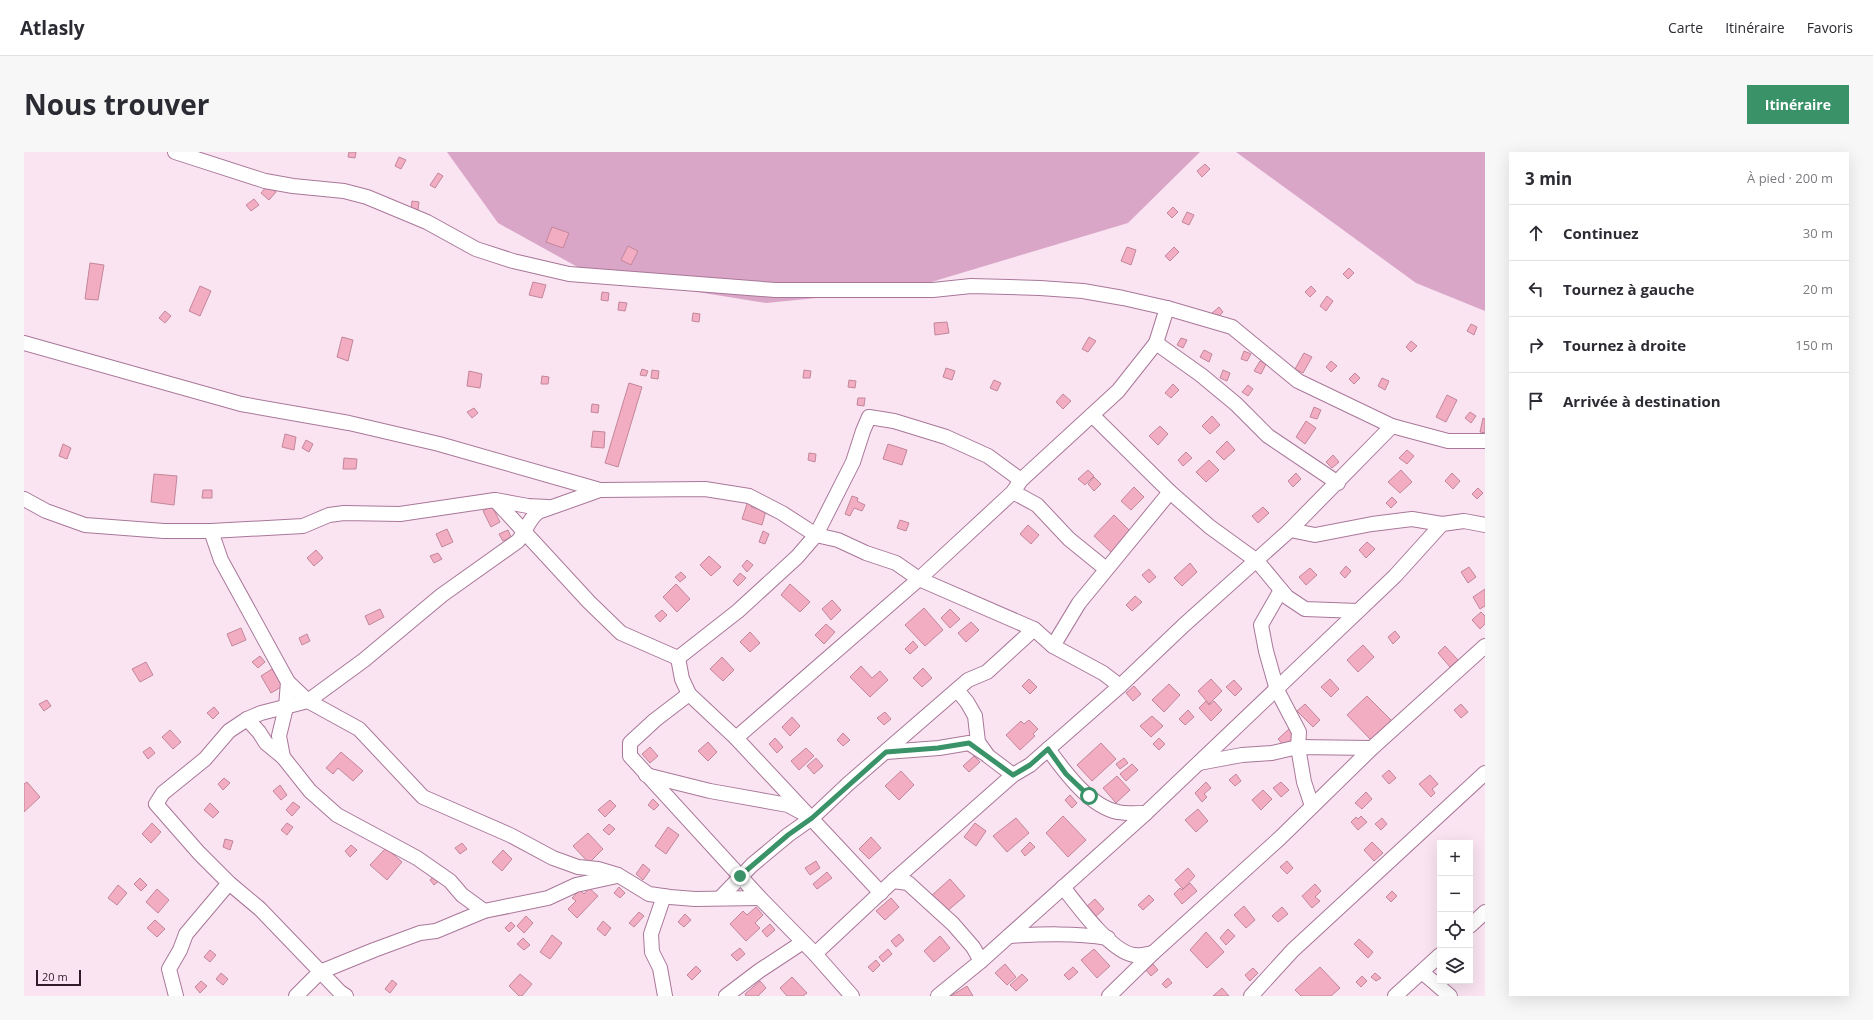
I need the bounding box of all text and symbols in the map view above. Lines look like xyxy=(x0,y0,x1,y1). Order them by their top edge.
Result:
text: Atlasly xyxy=(20,15,85,41)
text: Carte xyxy=(1668,18,1703,37)
text: Itinéraire xyxy=(1725,18,1785,37)
text: Favoris xyxy=(1807,18,1853,37)
text: Nous trouver xyxy=(24,85,210,123)
button: Itinéraire xyxy=(1747,85,1849,124)
text: 3 min xyxy=(1525,167,1572,190)
text: À pied · 200 m xyxy=(1747,169,1833,187)
icon: ahead xyxy=(1525,222,1547,244)
text: Continuez xyxy=(1563,223,1639,243)
text: 30 m xyxy=(1803,224,1833,242)
icon: left xyxy=(1525,278,1547,300)
text: Tournez à gauche xyxy=(1563,279,1694,299)
text: 20 m xyxy=(1803,280,1833,298)
icon: right xyxy=(1525,334,1547,356)
text: Tournez à droite xyxy=(1563,335,1686,355)
text: 150 m xyxy=(1795,336,1833,354)
icon: arrive xyxy=(1525,390,1547,412)
text: Arrivée à destination xyxy=(1563,391,1721,411)
route start xyxy=(1080,787,1098,805)
map controls xyxy=(1437,840,1473,984)
button: + xyxy=(1437,840,1473,876)
route end xyxy=(731,867,749,885)
button: − xyxy=(1437,876,1473,912)
button: locate xyxy=(1437,912,1473,948)
button: layers xyxy=(1437,948,1473,984)
scale bar xyxy=(36,968,81,987)
text: 20 m xyxy=(42,969,68,984)

